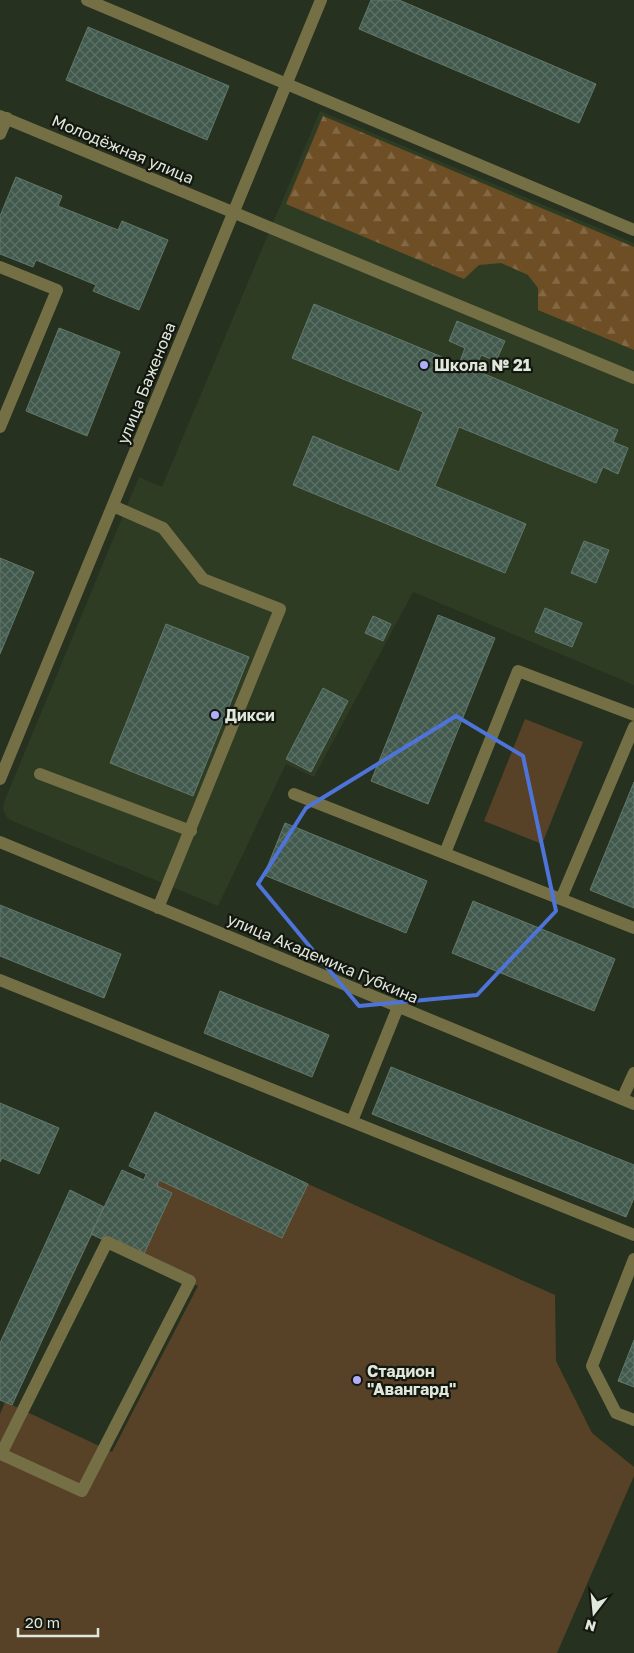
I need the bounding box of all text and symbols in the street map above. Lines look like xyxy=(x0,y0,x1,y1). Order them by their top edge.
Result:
street label: Молодёжная улица xyxy=(49,110,197,188)
street label: улица Баженова xyxy=(112,319,180,447)
place label: Школа № 21 xyxy=(434,355,531,375)
marker: Школа № 21 xyxy=(418,359,430,371)
place label: Дикси xyxy=(225,705,275,725)
marker: Дикси xyxy=(209,709,221,721)
street label: улица Академика Губкина xyxy=(224,909,422,1007)
place label: Стадион "Авангард" xyxy=(367,1361,456,1399)
marker: Стадион "Авангард" xyxy=(351,1374,363,1386)
north arrow xyxy=(569,1588,619,1638)
scale bar xyxy=(18,1606,98,1638)
text: 20 m xyxy=(25,1613,60,1631)
text: N xyxy=(583,1616,598,1636)

